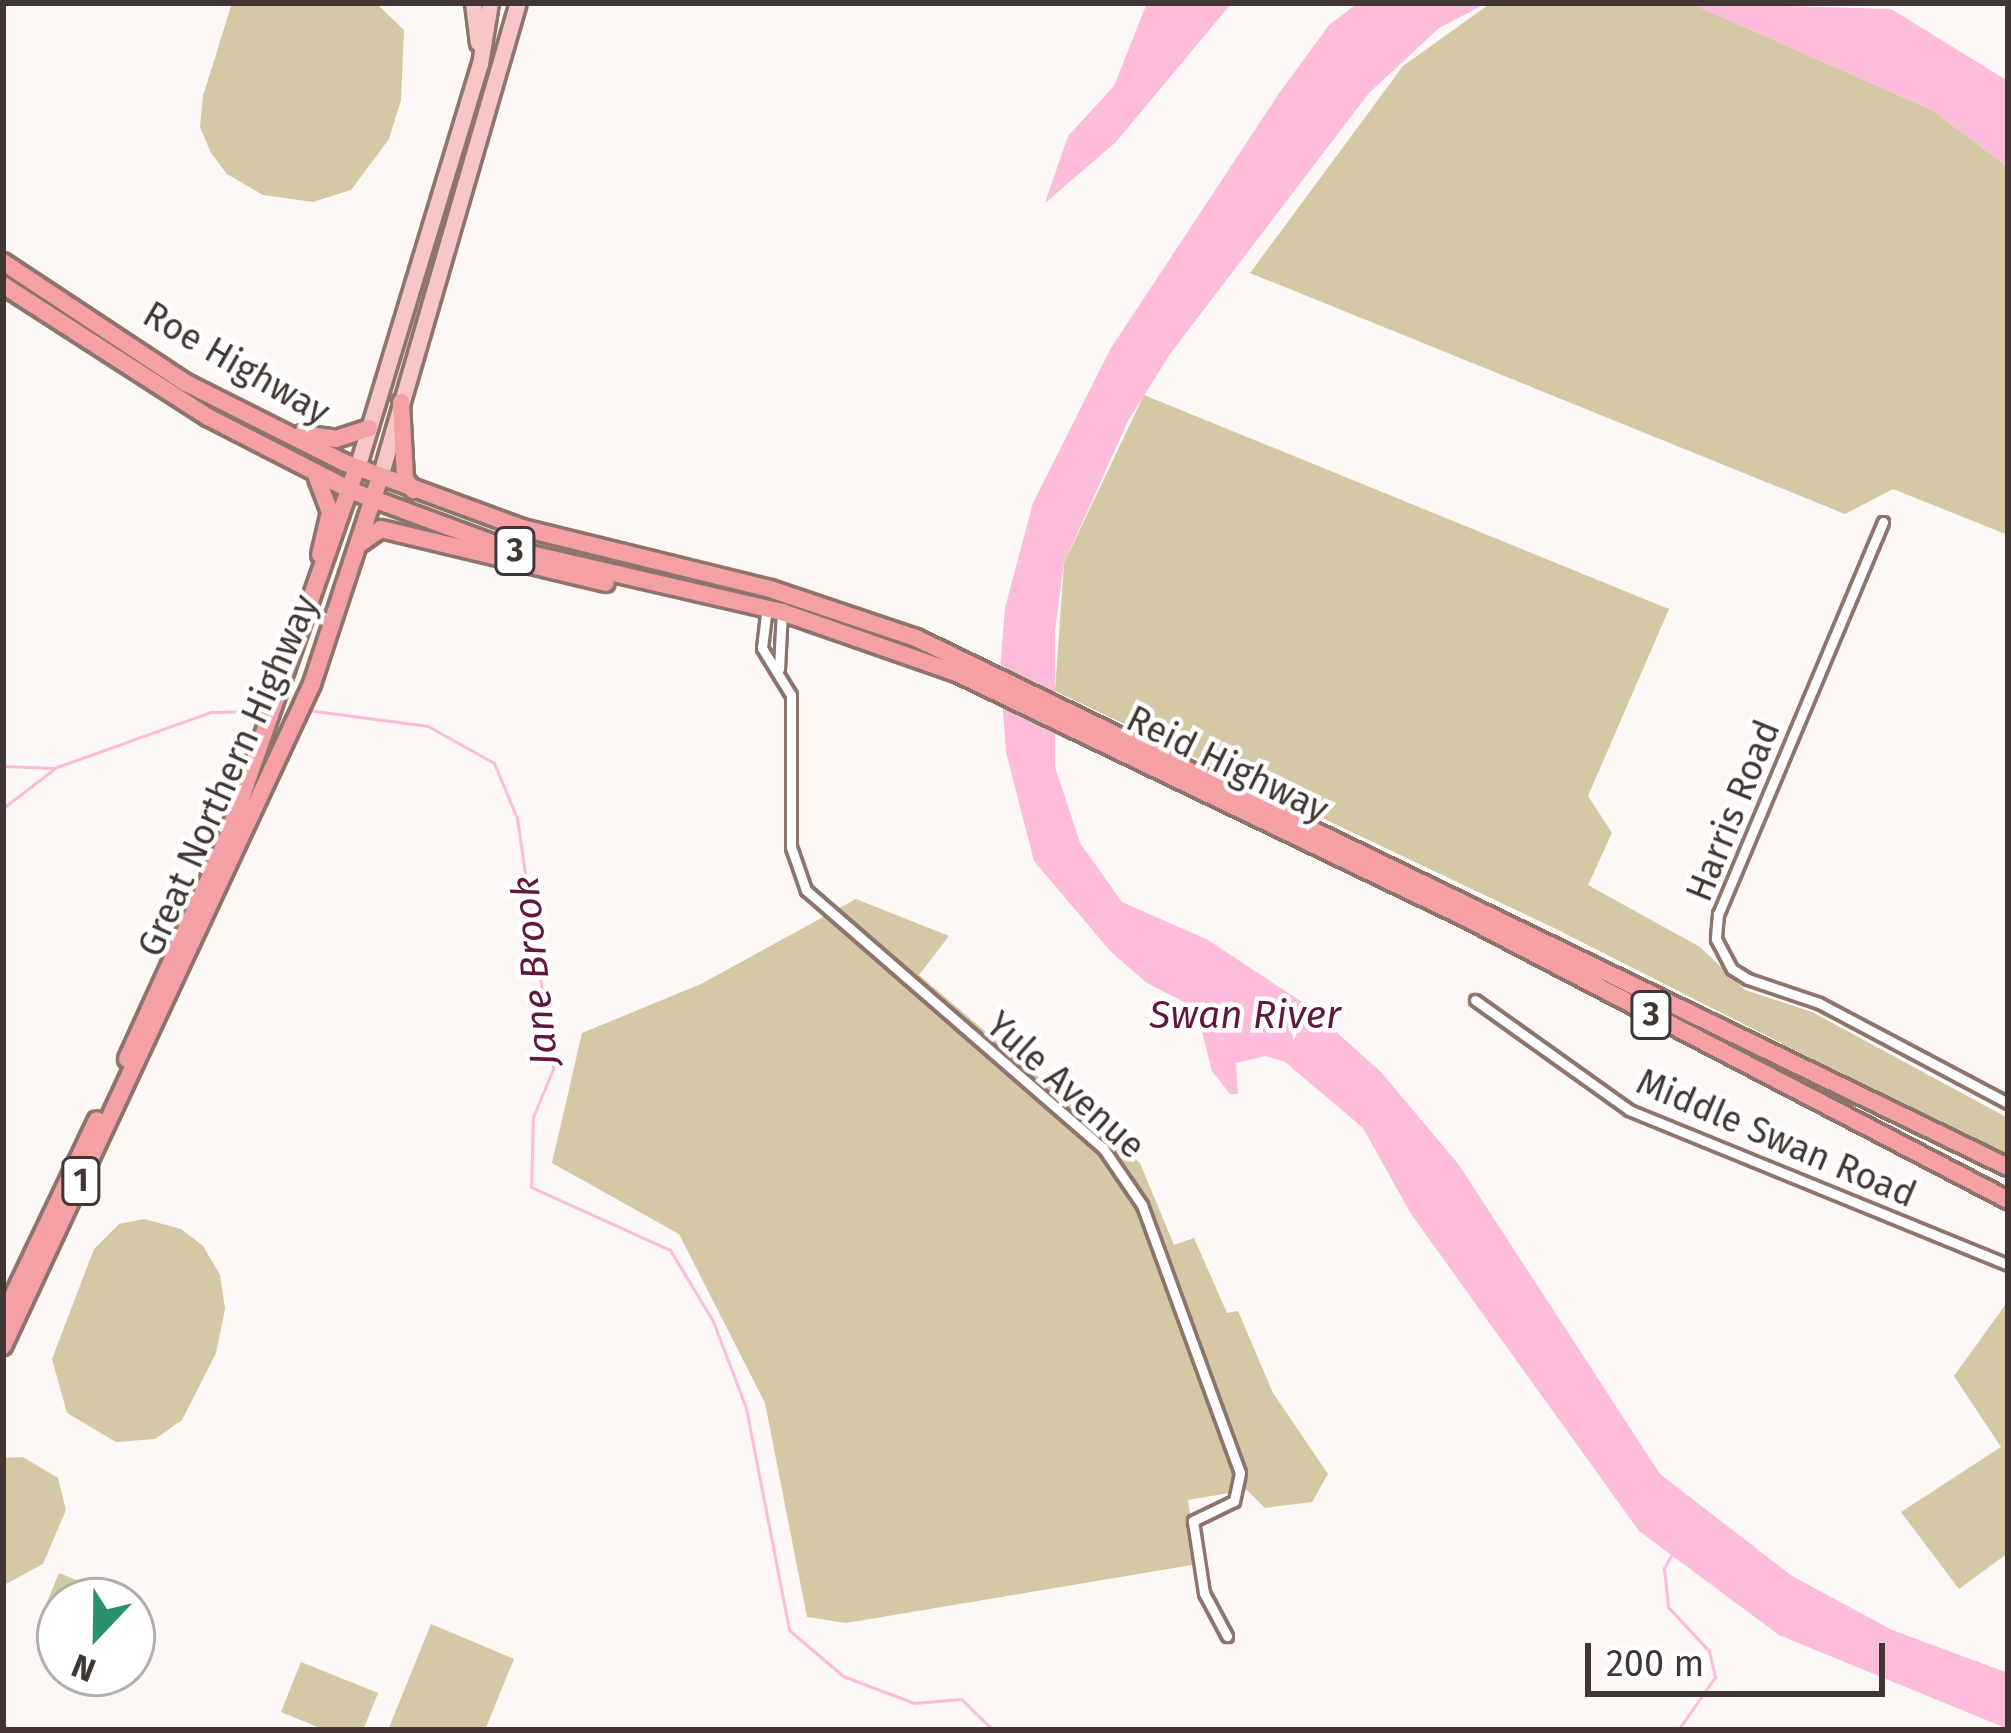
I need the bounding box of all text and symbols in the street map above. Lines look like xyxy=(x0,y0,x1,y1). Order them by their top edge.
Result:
street label: Roe Highway xyxy=(135,293,337,435)
road number: 3 xyxy=(494,524,536,578)
street label: Great Northern Highway xyxy=(130,589,328,963)
street label: Reid Highway xyxy=(1119,698,1335,832)
street label: Harris Road xyxy=(1678,714,1790,908)
water label: Jane Brook xyxy=(502,874,568,1068)
road number: 3 xyxy=(1630,988,1672,1042)
water label: Swan River xyxy=(1149,992,1341,1038)
street label: Yule Avenue xyxy=(977,1004,1153,1168)
street label: Middle Swan Road xyxy=(1630,1061,1922,1217)
road number: 1 xyxy=(60,1154,102,1208)
north arrow xyxy=(36,1577,156,1697)
scale bar xyxy=(1591,1619,1891,1693)
text: 200 m xyxy=(1606,1642,1704,1686)
text: N xyxy=(66,1645,101,1690)

